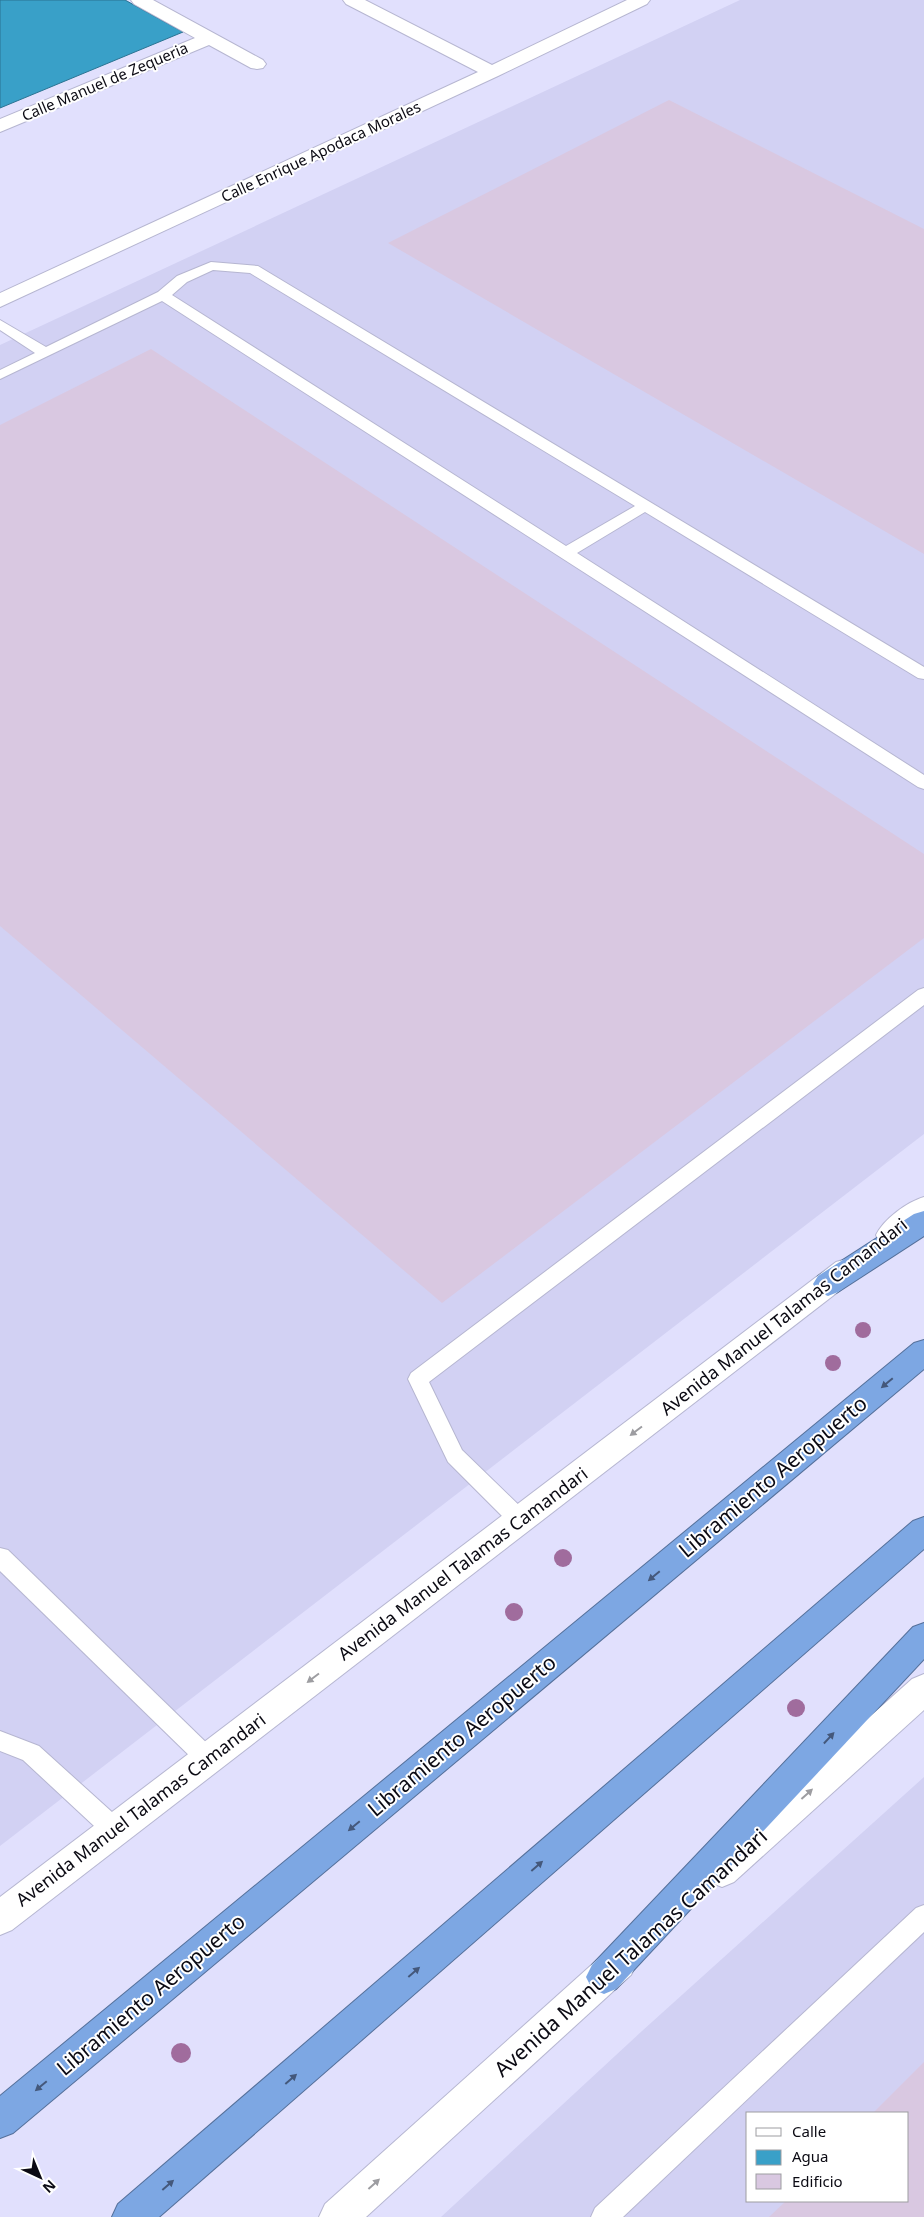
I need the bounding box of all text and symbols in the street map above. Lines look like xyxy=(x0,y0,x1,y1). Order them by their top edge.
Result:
street label: Calle Manuel de Zequeria xyxy=(18,37,191,125)
street label: Calle Enrique Apodaca Morales xyxy=(218,96,424,206)
street label: Avenida Manuel Talamas Camandari xyxy=(655,1212,912,1420)
one-way arrow xyxy=(881,1377,893,1389)
street label: Libramiento Aeropuerto xyxy=(672,1389,872,1563)
one-way arrow xyxy=(630,1425,643,1436)
street label: Avenida Manuel Talamas Camandari xyxy=(333,1461,592,1665)
one-way arrow xyxy=(648,1571,661,1582)
street label: Libramiento Aeropuerto xyxy=(361,1648,561,1822)
one-way arrow xyxy=(307,1673,320,1684)
street label: Avenida Manuel Talamas Camandari xyxy=(11,1707,270,1911)
one-way arrow xyxy=(823,1732,835,1744)
one-way arrow xyxy=(801,1788,813,1800)
one-way arrow xyxy=(348,1820,361,1831)
street label: Avenida Manuel Talamas Camandari xyxy=(488,1822,773,2082)
one-way arrow xyxy=(530,1860,542,1872)
street label: Libramiento Aeropuerto xyxy=(50,1907,250,2081)
one-way arrow xyxy=(407,1966,419,1978)
one-way arrow xyxy=(284,2073,297,2084)
one-way arrow xyxy=(35,2080,47,2092)
legend xyxy=(746,2112,909,2202)
text: Calle xyxy=(792,2121,826,2141)
text: Agua xyxy=(792,2146,829,2166)
north arrow xyxy=(15,2152,65,2202)
text: Edificio xyxy=(792,2171,843,2191)
text: N xyxy=(39,2176,60,2198)
one-way arrow xyxy=(368,2178,380,2190)
one-way arrow xyxy=(162,2179,174,2191)

